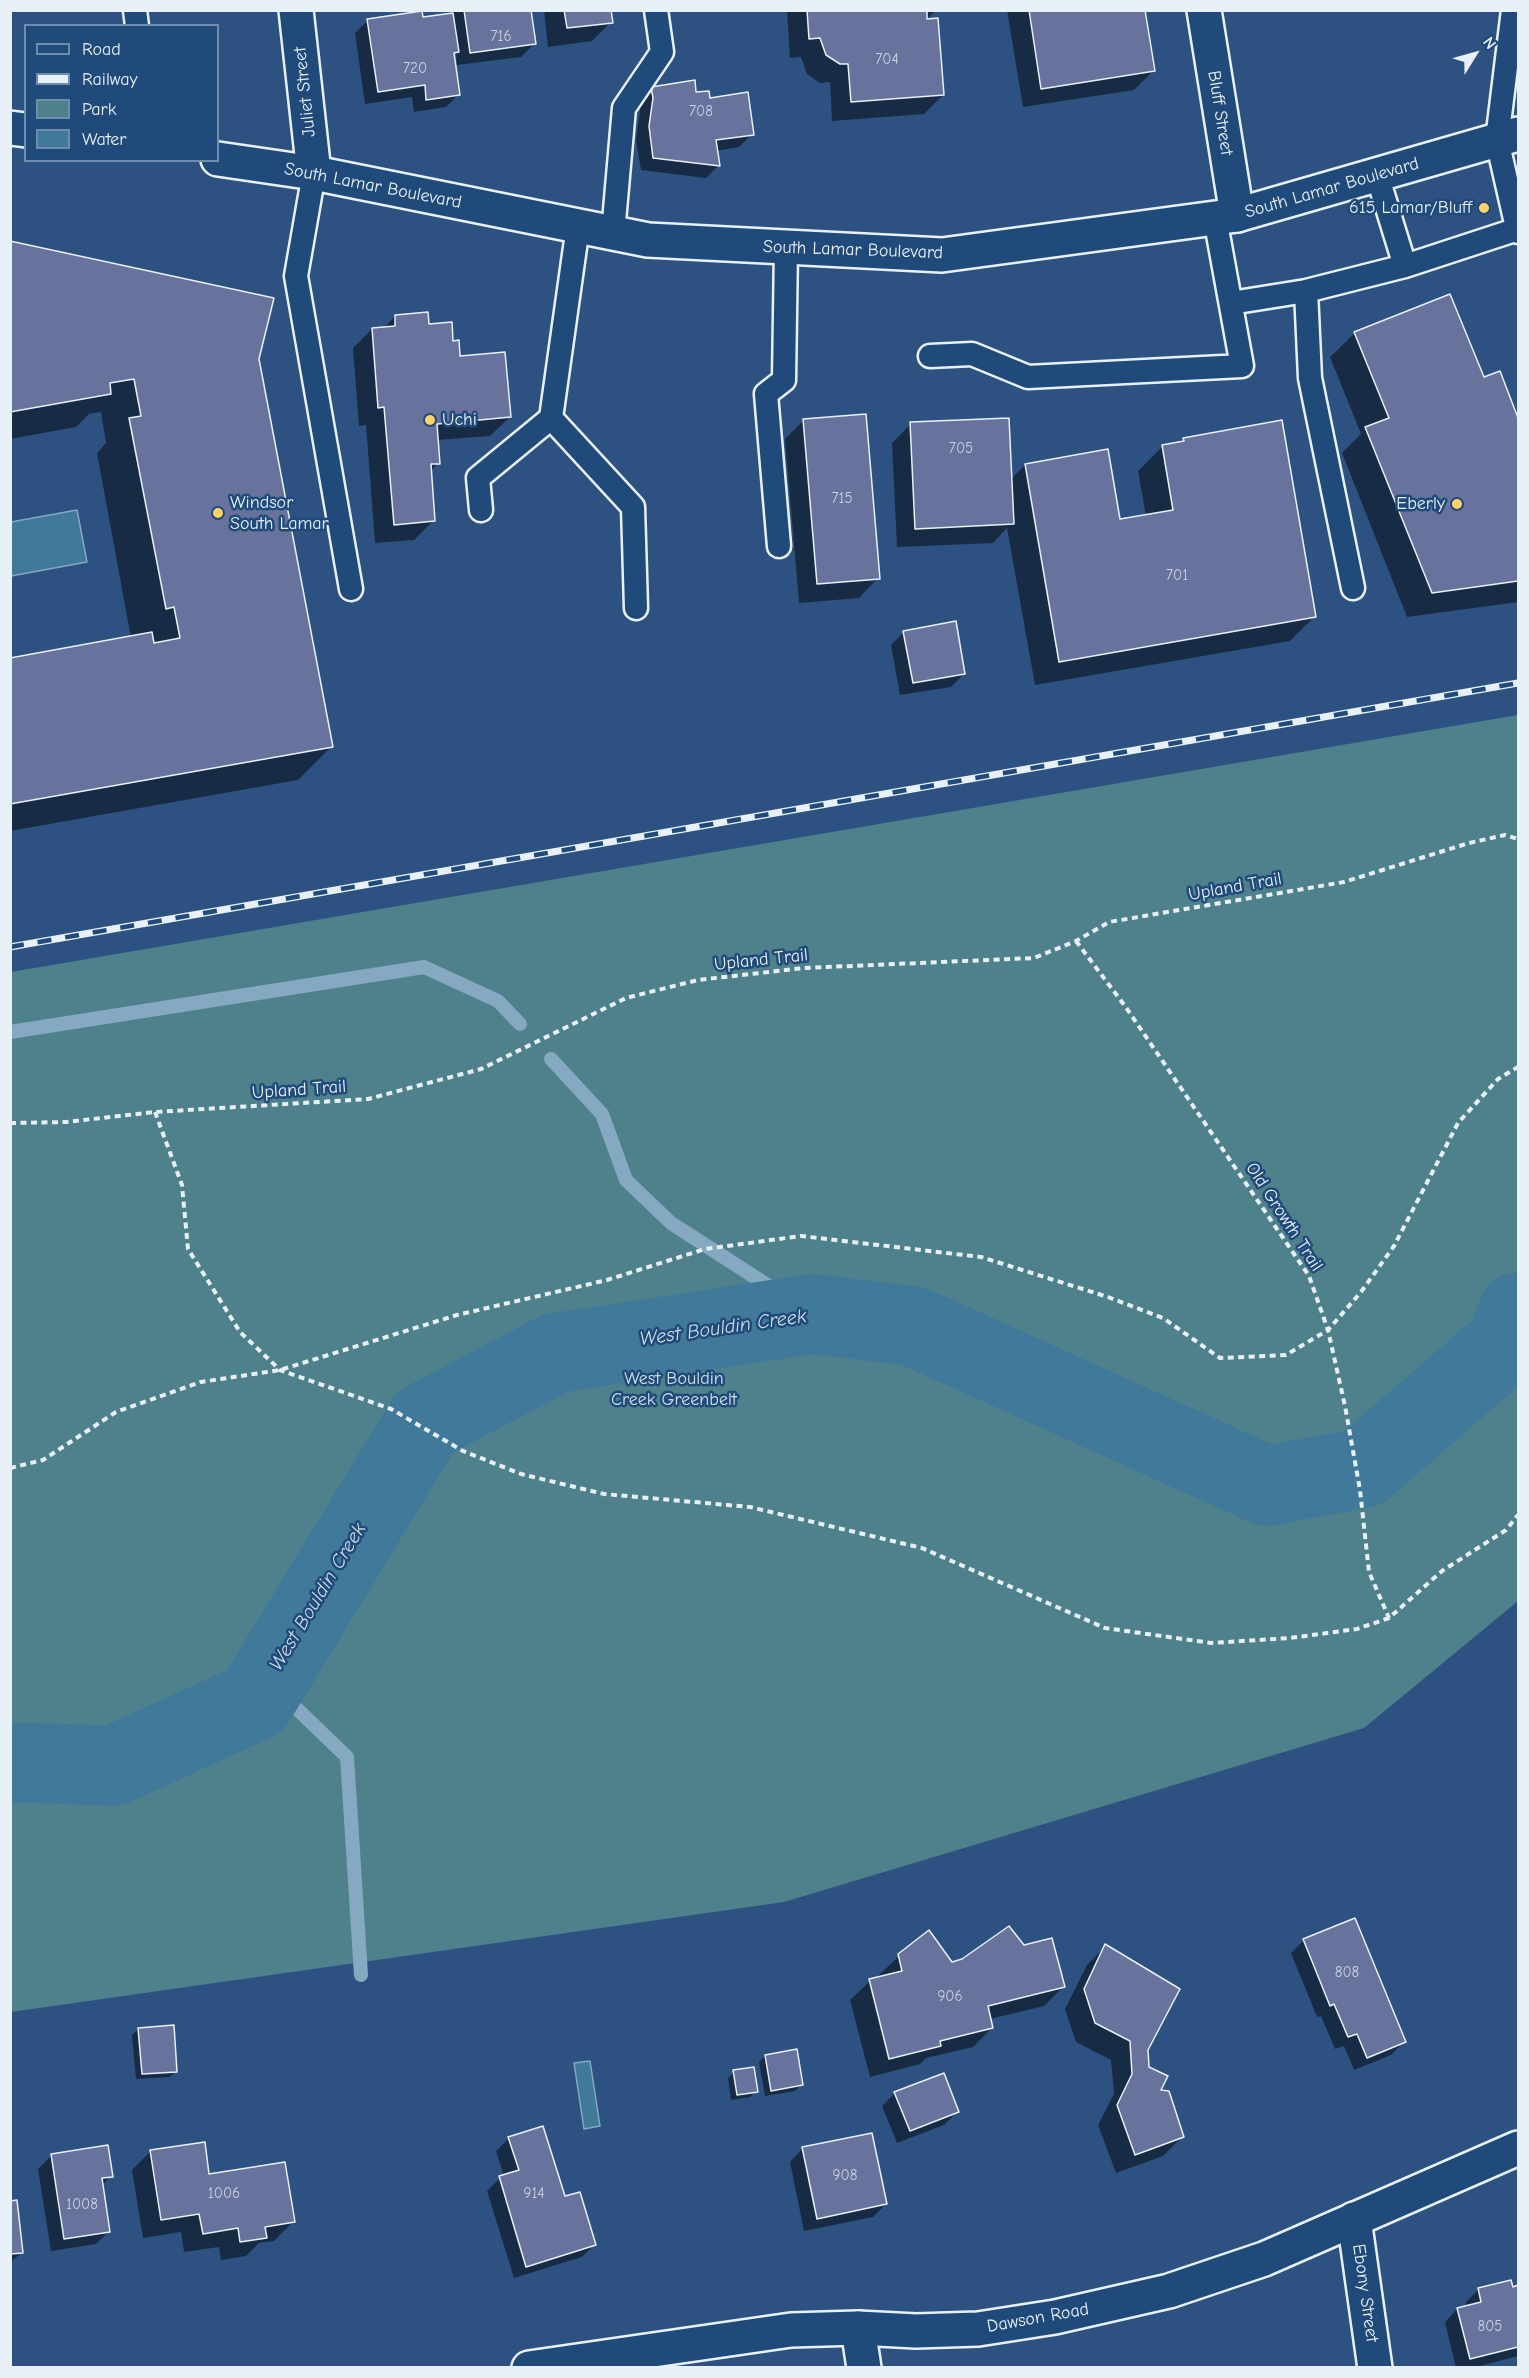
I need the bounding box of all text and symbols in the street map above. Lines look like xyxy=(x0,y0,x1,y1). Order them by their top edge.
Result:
legend xyxy=(24,24,219,162)
north arrow xyxy=(1445,24,1505,84)
house number: 716 xyxy=(490,28,512,46)
text: N xyxy=(1479,34,1500,53)
text: Road xyxy=(82,39,121,60)
street label: Juliet Street xyxy=(290,46,320,138)
house number: 704 xyxy=(875,51,899,69)
house number: 720 xyxy=(403,60,427,78)
text: Railway xyxy=(82,69,138,90)
street label: Bluff Street xyxy=(1203,69,1237,157)
text: Park xyxy=(82,99,116,120)
house number: 708 xyxy=(689,103,713,121)
text: Water xyxy=(82,129,126,150)
street label: South Lamar Boulevard xyxy=(1242,153,1422,223)
street label: South Lamar Boulevard xyxy=(282,158,464,214)
place label: 615 Lamar/Bluff xyxy=(1349,197,1472,219)
marker: 615 Lamar/Bluff xyxy=(1477,201,1491,215)
street label: South Lamar Boulevard xyxy=(763,236,943,264)
place label: Uchi xyxy=(442,409,477,431)
marker: Uchi xyxy=(423,413,437,427)
house number: 705 xyxy=(949,440,973,458)
house number: 715 xyxy=(831,490,853,508)
place label: Windsor South Lamar xyxy=(230,492,329,534)
place label: Eberly xyxy=(1396,493,1445,515)
marker: Eberly xyxy=(1450,497,1464,511)
marker: Windsor South Lamar xyxy=(211,506,225,520)
house number: 701 xyxy=(1166,567,1188,585)
street label: Upland Trail xyxy=(1187,868,1283,906)
street label: Upland Trail xyxy=(713,944,809,976)
street label: Upland Trail xyxy=(251,1076,347,1104)
street label: Old Growth Trail xyxy=(1241,1159,1327,1275)
water label: West Bouldin Creek xyxy=(638,1304,808,1352)
park label: West Bouldin Creek Greenbelt xyxy=(611,1368,737,1410)
water label: West Bouldin Creek xyxy=(264,1519,372,1675)
house number: 808 xyxy=(1335,1964,1359,1982)
house number: 906 xyxy=(937,1988,963,2006)
house number: 908 xyxy=(833,2167,857,2185)
house number: 1006 xyxy=(208,2185,240,2203)
house number: 914 xyxy=(523,2185,545,2203)
house number: 1008 xyxy=(66,2196,98,2214)
street label: Ebony Street xyxy=(1347,2242,1383,2344)
street label: Dawson Road xyxy=(985,2298,1091,2338)
house number: 805 xyxy=(1478,2318,1502,2336)

